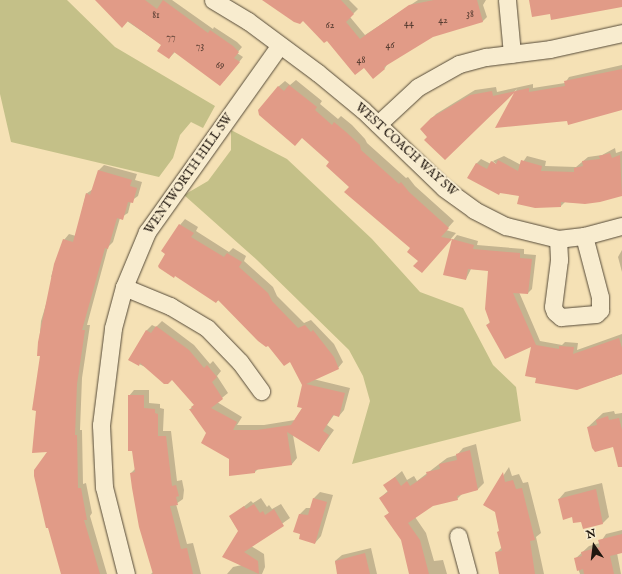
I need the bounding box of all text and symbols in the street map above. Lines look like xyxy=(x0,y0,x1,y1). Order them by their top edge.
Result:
house number: 38 xyxy=(466,9,474,21)
house number: 81 xyxy=(152,10,160,22)
house number: 42 xyxy=(438,15,448,27)
house number: 44 xyxy=(404,18,414,30)
house number: 62 xyxy=(326,20,334,32)
house number: 77 xyxy=(166,32,176,44)
house number: 46 xyxy=(385,40,395,52)
house number: 73 xyxy=(196,41,204,53)
house number: 48 xyxy=(357,55,365,67)
house number: 69 xyxy=(216,60,224,72)
street label: WEST COACH WAY SW xyxy=(352,100,460,200)
street label: WENTWORTH HILL SW xyxy=(142,111,236,237)
north arrow xyxy=(574,526,614,566)
text: N xyxy=(585,526,597,542)

